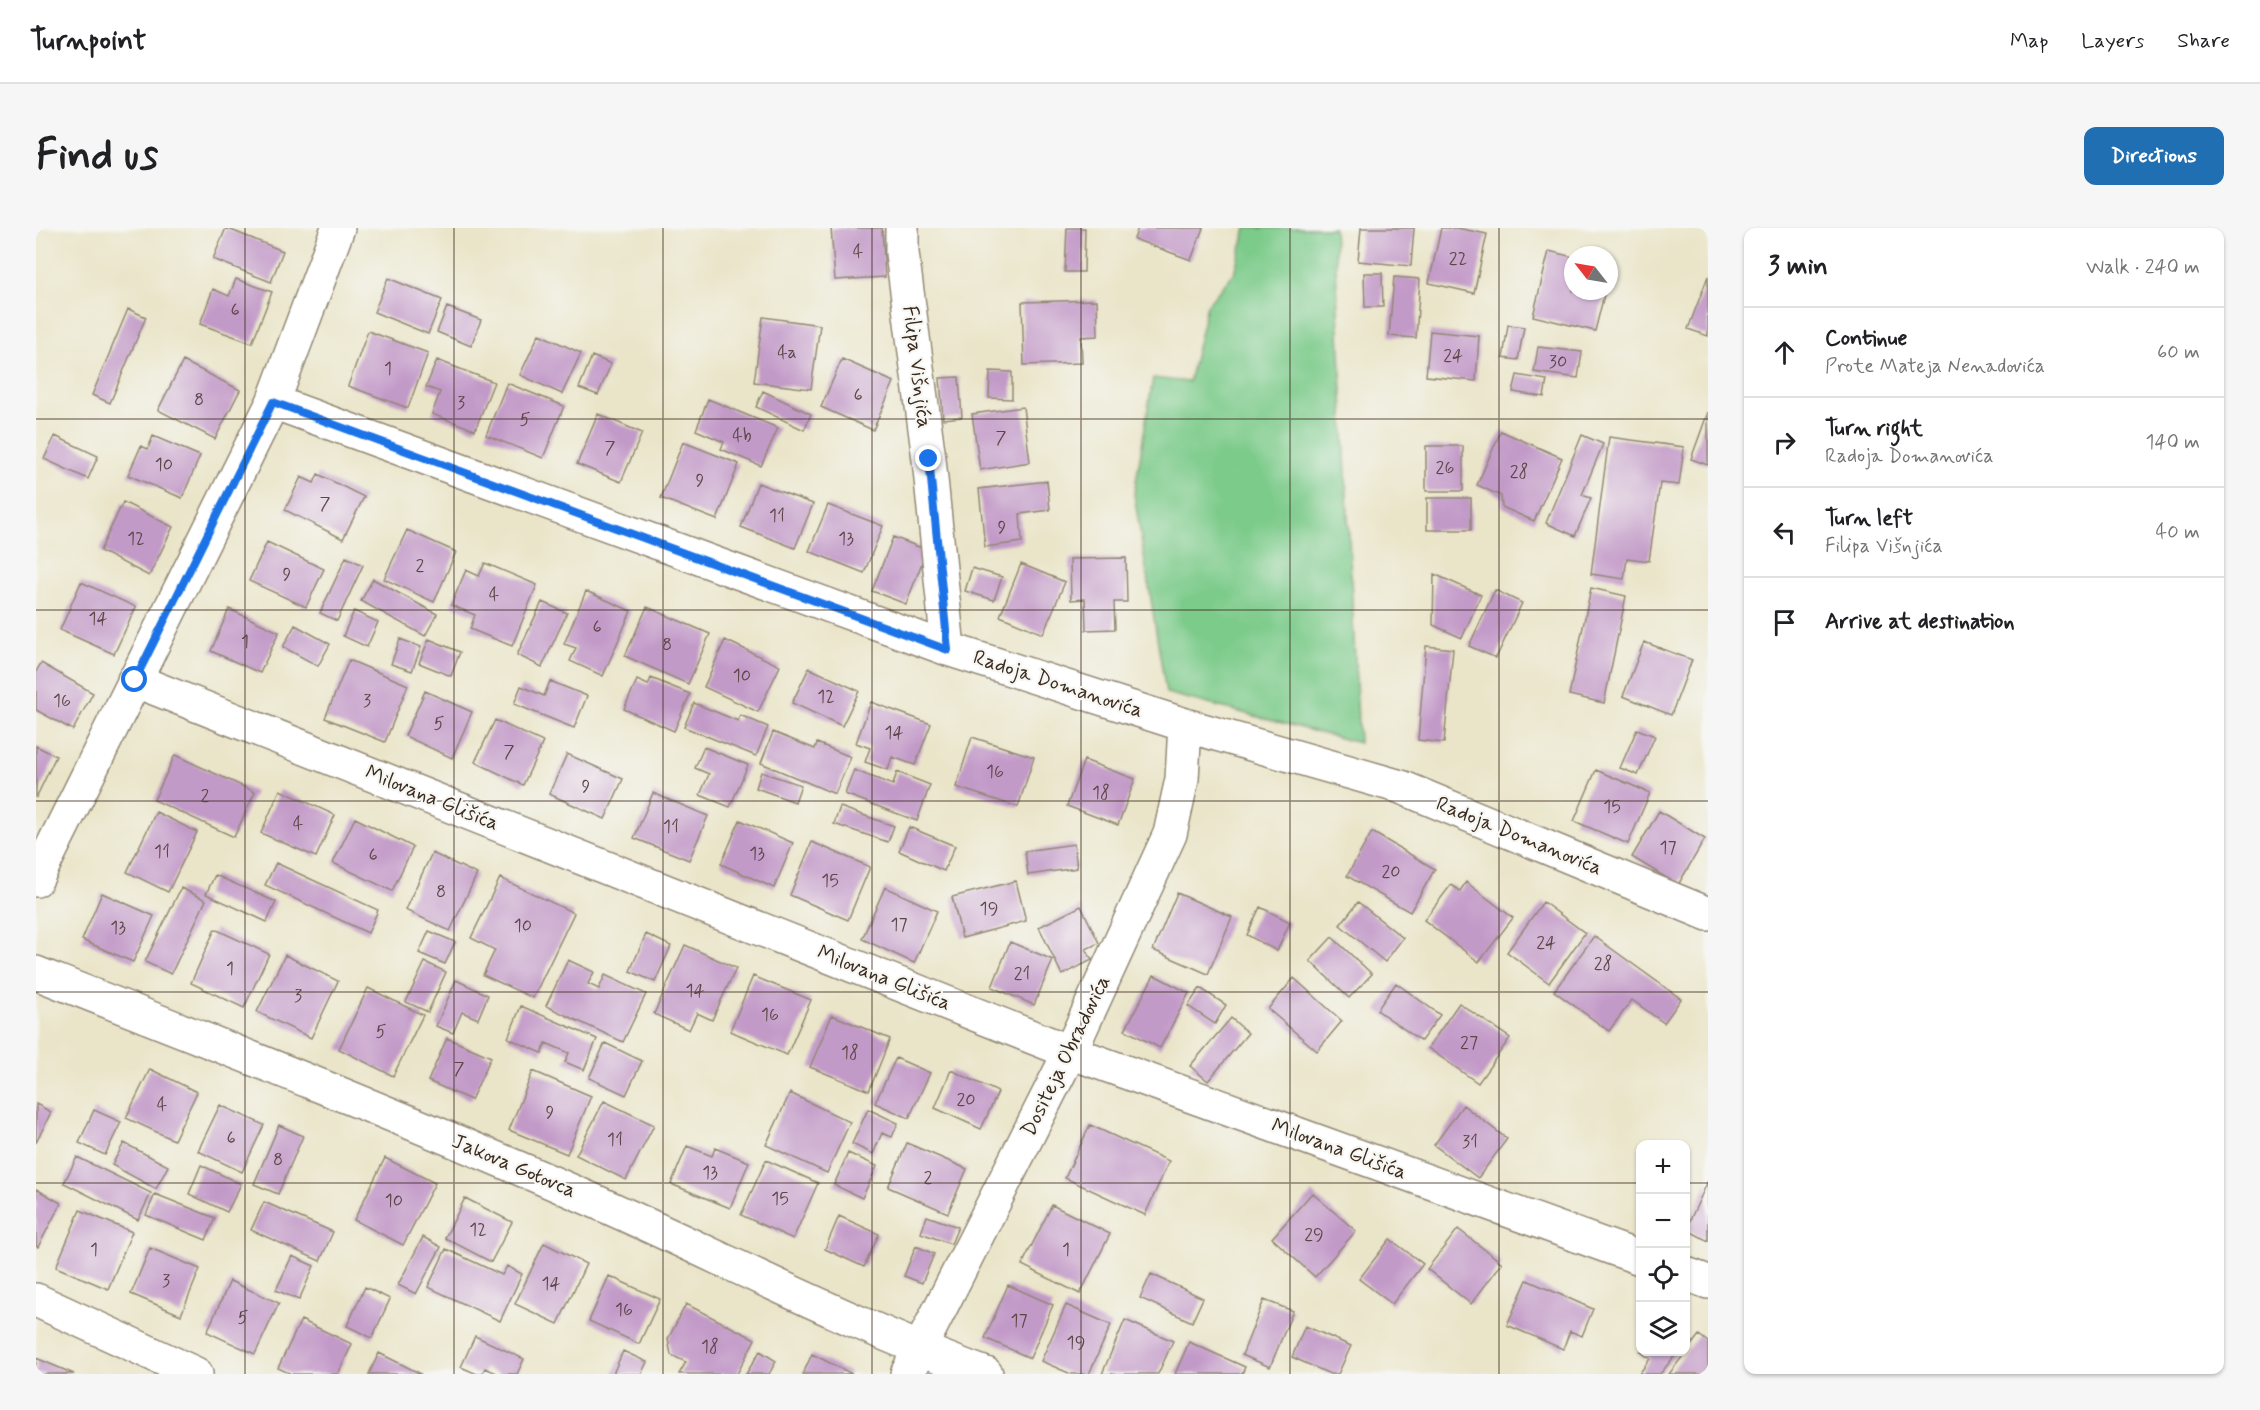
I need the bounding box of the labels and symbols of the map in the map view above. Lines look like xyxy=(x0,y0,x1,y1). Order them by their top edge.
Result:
house number: 4 xyxy=(853,240,863,264)
north arrow xyxy=(1564,246,1618,300)
house number: 22 xyxy=(1449,247,1467,271)
house number: 6 xyxy=(230,298,240,322)
street label: Filipa Višnjića xyxy=(896,304,938,430)
house number: 4a xyxy=(777,341,797,365)
house number: 24 xyxy=(1443,344,1463,368)
house number: 30 xyxy=(1549,350,1567,374)
house number: 1 xyxy=(384,357,392,381)
house number: 6 xyxy=(853,383,863,407)
house number: 8 xyxy=(194,388,204,412)
house number: 3 xyxy=(457,391,465,415)
house number: 5 xyxy=(520,408,531,432)
house number: 4b xyxy=(732,424,752,448)
house number: 7 xyxy=(996,426,1007,450)
house number: 7 xyxy=(605,436,616,460)
route end xyxy=(915,445,941,471)
house number: 10 xyxy=(155,453,173,477)
house number: 26 xyxy=(1436,456,1454,480)
house number: 28 xyxy=(1510,460,1528,484)
house number: 9 xyxy=(696,469,705,493)
house number: 7 xyxy=(320,492,331,516)
house number: 11 xyxy=(769,504,785,528)
house number: 9 xyxy=(998,516,1007,540)
house number: 12 xyxy=(127,527,145,551)
house number: 13 xyxy=(838,527,854,551)
house number: 2 xyxy=(416,554,425,578)
house number: 9 xyxy=(283,563,292,587)
house number: 4 xyxy=(489,583,499,607)
house number: 14 xyxy=(89,607,108,631)
house number: 6 xyxy=(592,615,602,639)
house number: 1 xyxy=(241,630,249,654)
house number: 8 xyxy=(662,633,672,657)
street label: Radoja Domanovića xyxy=(970,643,1146,725)
house number: 10 xyxy=(733,664,751,688)
route start xyxy=(121,666,147,692)
house number: 12 xyxy=(817,685,835,709)
house number: 16 xyxy=(53,689,71,713)
house number: 3 xyxy=(363,689,371,713)
house number: 5 xyxy=(434,712,445,736)
house number: 14 xyxy=(885,721,904,745)
house number: 7 xyxy=(504,740,515,764)
street label: Milovana Glišića xyxy=(361,758,503,838)
house number: 16 xyxy=(986,760,1004,784)
house number: 9 xyxy=(582,775,591,799)
house number: 18 xyxy=(1092,781,1110,805)
house number: 2 xyxy=(201,784,210,808)
street label: Radoja Domanovića xyxy=(1432,790,1606,882)
house number: 15 xyxy=(1603,795,1621,819)
house number: 4 xyxy=(293,812,303,836)
house number: 11 xyxy=(663,815,679,839)
house number: 17 xyxy=(1659,836,1677,860)
house number: 11 xyxy=(154,840,170,864)
house number: 13 xyxy=(749,842,765,866)
house number: 6 xyxy=(368,843,378,867)
house number: 20 xyxy=(1381,860,1401,884)
house number: 15 xyxy=(821,869,839,893)
house number: 8 xyxy=(436,880,446,904)
house number: 19 xyxy=(980,897,998,921)
house number: 17 xyxy=(890,913,908,937)
house number: 10 xyxy=(514,914,532,938)
house number: 13 xyxy=(110,916,126,940)
house number: 24 xyxy=(1536,931,1556,955)
street label: Milovana Glišića xyxy=(813,938,955,1018)
house number: 28 xyxy=(1594,952,1612,976)
house number: 1 xyxy=(226,957,234,981)
house number: 21 xyxy=(1014,962,1030,986)
street label: Dositeja Obradovića xyxy=(1015,971,1117,1141)
house number: 14 xyxy=(686,979,705,1003)
house number: 3 xyxy=(294,984,302,1008)
house number: 16 xyxy=(761,1003,779,1027)
house number: 5 xyxy=(376,1020,387,1044)
house number: 27 xyxy=(1460,1031,1478,1055)
house number: 18 xyxy=(841,1041,859,1065)
house number: 7 xyxy=(454,1057,465,1081)
house number: 20 xyxy=(956,1088,976,1112)
house number: 4 xyxy=(157,1093,167,1117)
house number: 9 xyxy=(546,1101,555,1125)
street label: Milovana Glišića xyxy=(1268,1112,1410,1186)
house number: 6 xyxy=(226,1126,236,1150)
street label: Jakova Gotovca xyxy=(448,1127,580,1205)
house number: 11 xyxy=(607,1128,623,1152)
house number: 31 xyxy=(1462,1130,1478,1154)
house number: 8 xyxy=(273,1148,283,1172)
house number: 13 xyxy=(702,1161,718,1185)
house number: 2 xyxy=(924,1166,933,1190)
house number: 15 xyxy=(771,1187,789,1211)
house number: 10 xyxy=(385,1189,403,1213)
house number: 12 xyxy=(469,1218,487,1242)
house number: 29 xyxy=(1304,1223,1324,1247)
house number: 1 xyxy=(90,1238,98,1262)
house number: 1 xyxy=(1062,1238,1070,1262)
house number: 3 xyxy=(162,1269,170,1293)
house number: 14 xyxy=(542,1272,561,1296)
house number: 16 xyxy=(615,1298,633,1322)
house number: 5 xyxy=(238,1306,249,1330)
house number: 17 xyxy=(1010,1309,1028,1333)
house number: 19 xyxy=(1067,1331,1085,1355)
house number: 18 xyxy=(701,1335,719,1359)

